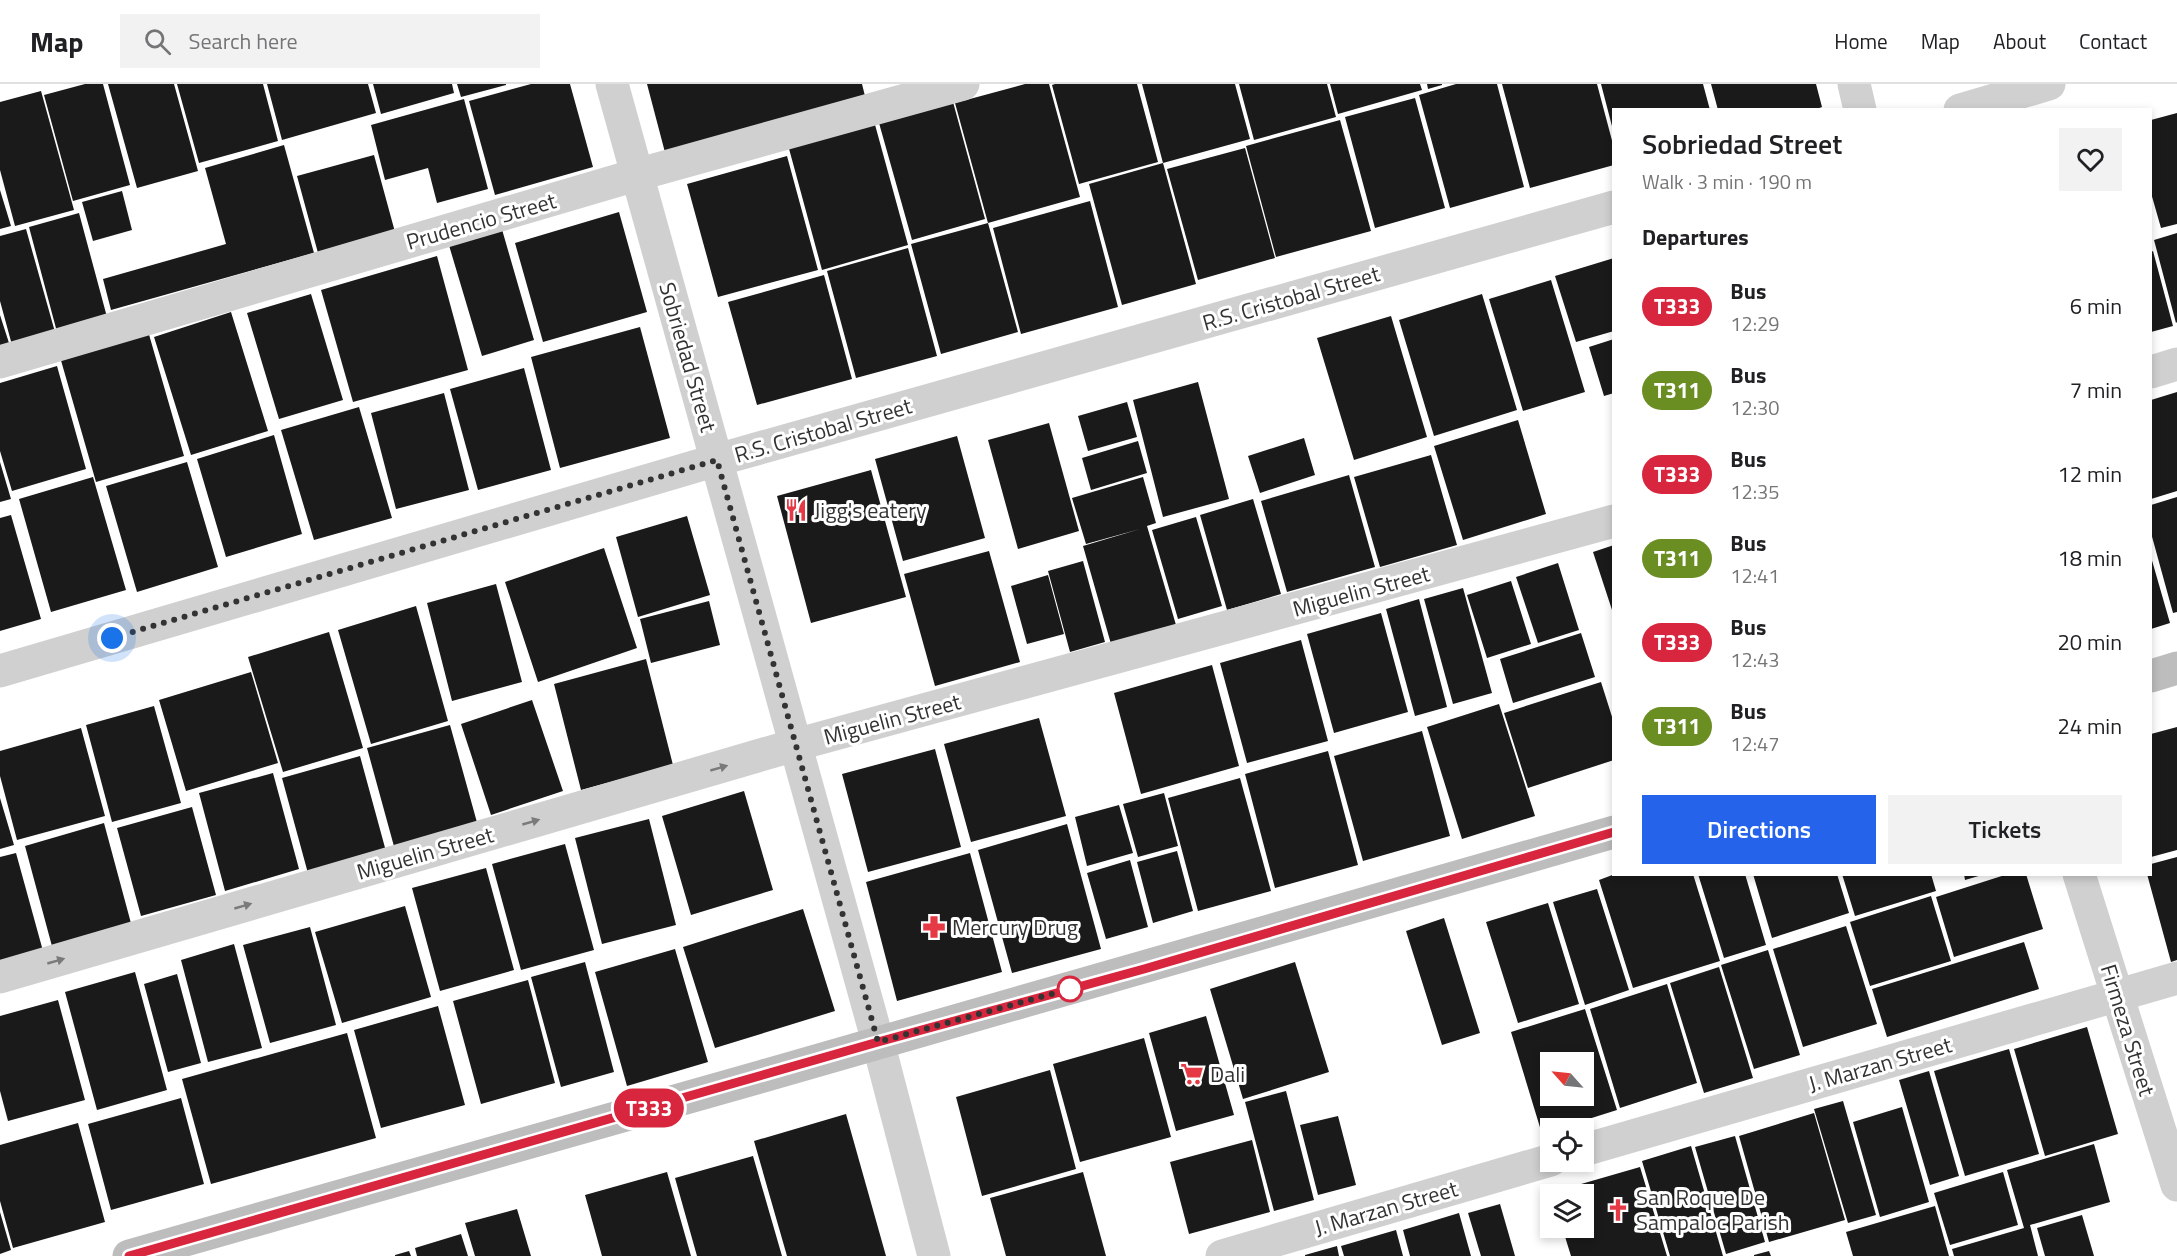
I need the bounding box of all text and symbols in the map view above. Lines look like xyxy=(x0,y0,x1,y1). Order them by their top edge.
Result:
search box xyxy=(120,14,540,68)
text: Map xyxy=(30,20,84,63)
text: Search here xyxy=(189,24,298,58)
icon: search xyxy=(141,25,174,58)
text: Home xyxy=(1834,25,1888,57)
text: Map xyxy=(1921,25,1960,57)
text: About xyxy=(1993,25,2046,57)
text: Contact xyxy=(2079,25,2147,57)
text: Sobriedad Street xyxy=(1642,122,1842,165)
button: heart xyxy=(2059,128,2122,191)
text: Walk · 3 min · 190 m xyxy=(1642,166,1812,197)
street label: Prudencio Street xyxy=(402,183,560,259)
text: Departures xyxy=(1642,220,1749,254)
street label: R.S. Cristobal Street xyxy=(1198,256,1384,340)
text: Bus xyxy=(1730,274,1766,308)
street label: Sobriedad Street xyxy=(650,278,726,436)
text: 6 min xyxy=(2070,289,2122,323)
text: T333 xyxy=(1654,290,1700,322)
text: 12:29 xyxy=(1730,308,1779,339)
text: Bus xyxy=(1730,358,1766,392)
text: 7 min xyxy=(2070,373,2122,407)
text: T311 xyxy=(1654,374,1700,406)
street label: R.S. Cristobal Street xyxy=(730,388,916,472)
text: 12:30 xyxy=(1730,392,1779,423)
text: Bus xyxy=(1730,442,1766,476)
text: 12 min xyxy=(2057,457,2122,491)
text: T333 xyxy=(1654,458,1700,490)
text: 12:35 xyxy=(1730,476,1779,507)
place label: Jigg's eatery xyxy=(814,493,927,527)
restaurant icon: Jigg's eatery xyxy=(783,497,809,523)
text: Bus xyxy=(1730,526,1766,560)
text: 18 min xyxy=(2057,541,2122,575)
text: T311 xyxy=(1654,542,1700,574)
street label: Miguelin Street xyxy=(1289,556,1434,626)
text: 12:41 xyxy=(1730,560,1779,591)
text: Bus xyxy=(1730,610,1766,644)
your location xyxy=(97,623,127,653)
text: 20 min xyxy=(2057,625,2122,659)
text: T333 xyxy=(1654,626,1700,658)
text: 12:43 xyxy=(1730,644,1779,675)
street label: Miguelin Street xyxy=(820,684,965,754)
text: Bus xyxy=(1730,694,1766,728)
text: 24 min xyxy=(2057,709,2122,743)
text: T311 xyxy=(1654,710,1700,742)
text: 12:47 xyxy=(1730,728,1779,759)
one-way arrow xyxy=(710,763,728,772)
button: Directions xyxy=(1642,795,1876,864)
button: Tickets xyxy=(1888,795,2122,864)
street label: Miguelin Street xyxy=(353,817,498,889)
one-way arrow xyxy=(522,817,540,826)
one-way arrow xyxy=(234,901,252,910)
place label: Mercury Drug xyxy=(952,910,1078,944)
pharmacy icon: Mercury Drug xyxy=(921,914,947,940)
one-way arrow xyxy=(47,956,65,965)
street label: Firmeza Street xyxy=(2092,960,2164,1100)
unlabelled marker xyxy=(1057,976,1083,1002)
street label: J. Marzan Street xyxy=(1804,1027,1956,1101)
north arrow xyxy=(1540,1052,1594,1106)
map controls xyxy=(1540,1052,1594,1238)
place label: Dali xyxy=(1210,1057,1245,1091)
supermarket icon: Dali xyxy=(1179,1061,1205,1087)
line badge: T333 xyxy=(607,1088,691,1128)
text: T333 xyxy=(626,1092,672,1124)
button: locate xyxy=(1540,1118,1594,1172)
street label: J. Marzan Street xyxy=(1310,1171,1462,1245)
place label: San Roque De Sampaloc Parish xyxy=(1636,1180,1790,1239)
button: layers xyxy=(1540,1184,1594,1238)
church icon: San Roque De Sampaloc Parish xyxy=(1605,1197,1631,1223)

